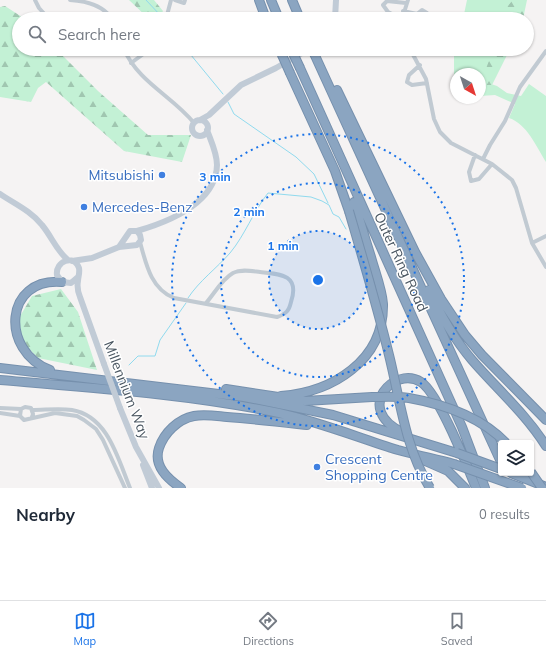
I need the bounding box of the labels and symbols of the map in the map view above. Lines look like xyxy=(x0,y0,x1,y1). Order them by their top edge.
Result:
north arrow xyxy=(450,68,486,104)
place label: Mitsubishi xyxy=(89,166,154,184)
text: 3 min xyxy=(199,169,231,184)
marker: Mitsubishi xyxy=(157,170,167,180)
place label: Mercedes-Benz xyxy=(92,198,193,216)
marker: Mercedes-Benz xyxy=(79,202,89,212)
text: 2 min xyxy=(233,204,265,219)
street label: Outer Ring Road xyxy=(370,209,432,315)
text: 1 min xyxy=(267,238,299,253)
centre of rings xyxy=(311,273,325,287)
street label: Millennium Way xyxy=(100,338,154,442)
place label: Crescent Shopping Centre xyxy=(325,450,433,484)
marker: Crescent Shopping Centre xyxy=(312,462,322,472)

